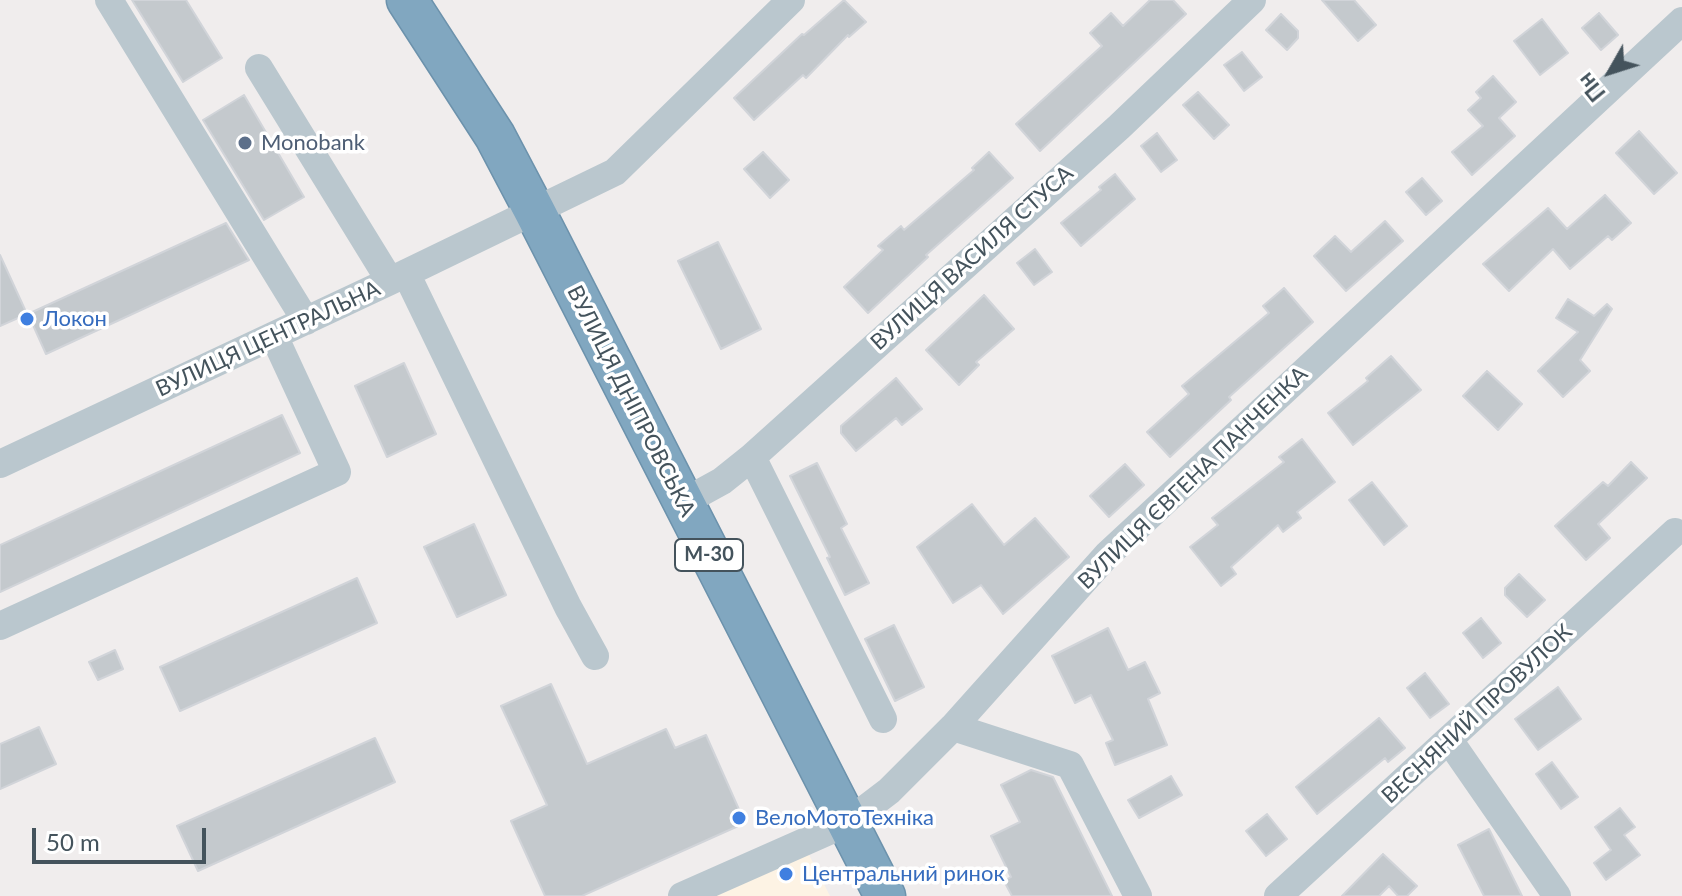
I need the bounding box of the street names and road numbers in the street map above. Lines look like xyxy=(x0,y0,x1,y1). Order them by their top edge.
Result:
street label: ВУЛИЦЯ ВАСИЛЯ СТУСА xyxy=(865,160,1079,356)
street label: ВУЛИЦЯ ЦЕНТРАЛЬНА xyxy=(152,275,384,403)
street label: ВУЛИЦЯ ДНІПРОВСЬКА xyxy=(561,281,701,521)
street label: ВУЛИЦЯ ЄВГЕНА ПАНЧЕНКА xyxy=(1073,361,1313,595)
road number: М-30 xyxy=(675,539,743,571)
street label: ВЕСНЯНИЙ ПРОВУЛОК xyxy=(1376,619,1578,809)

